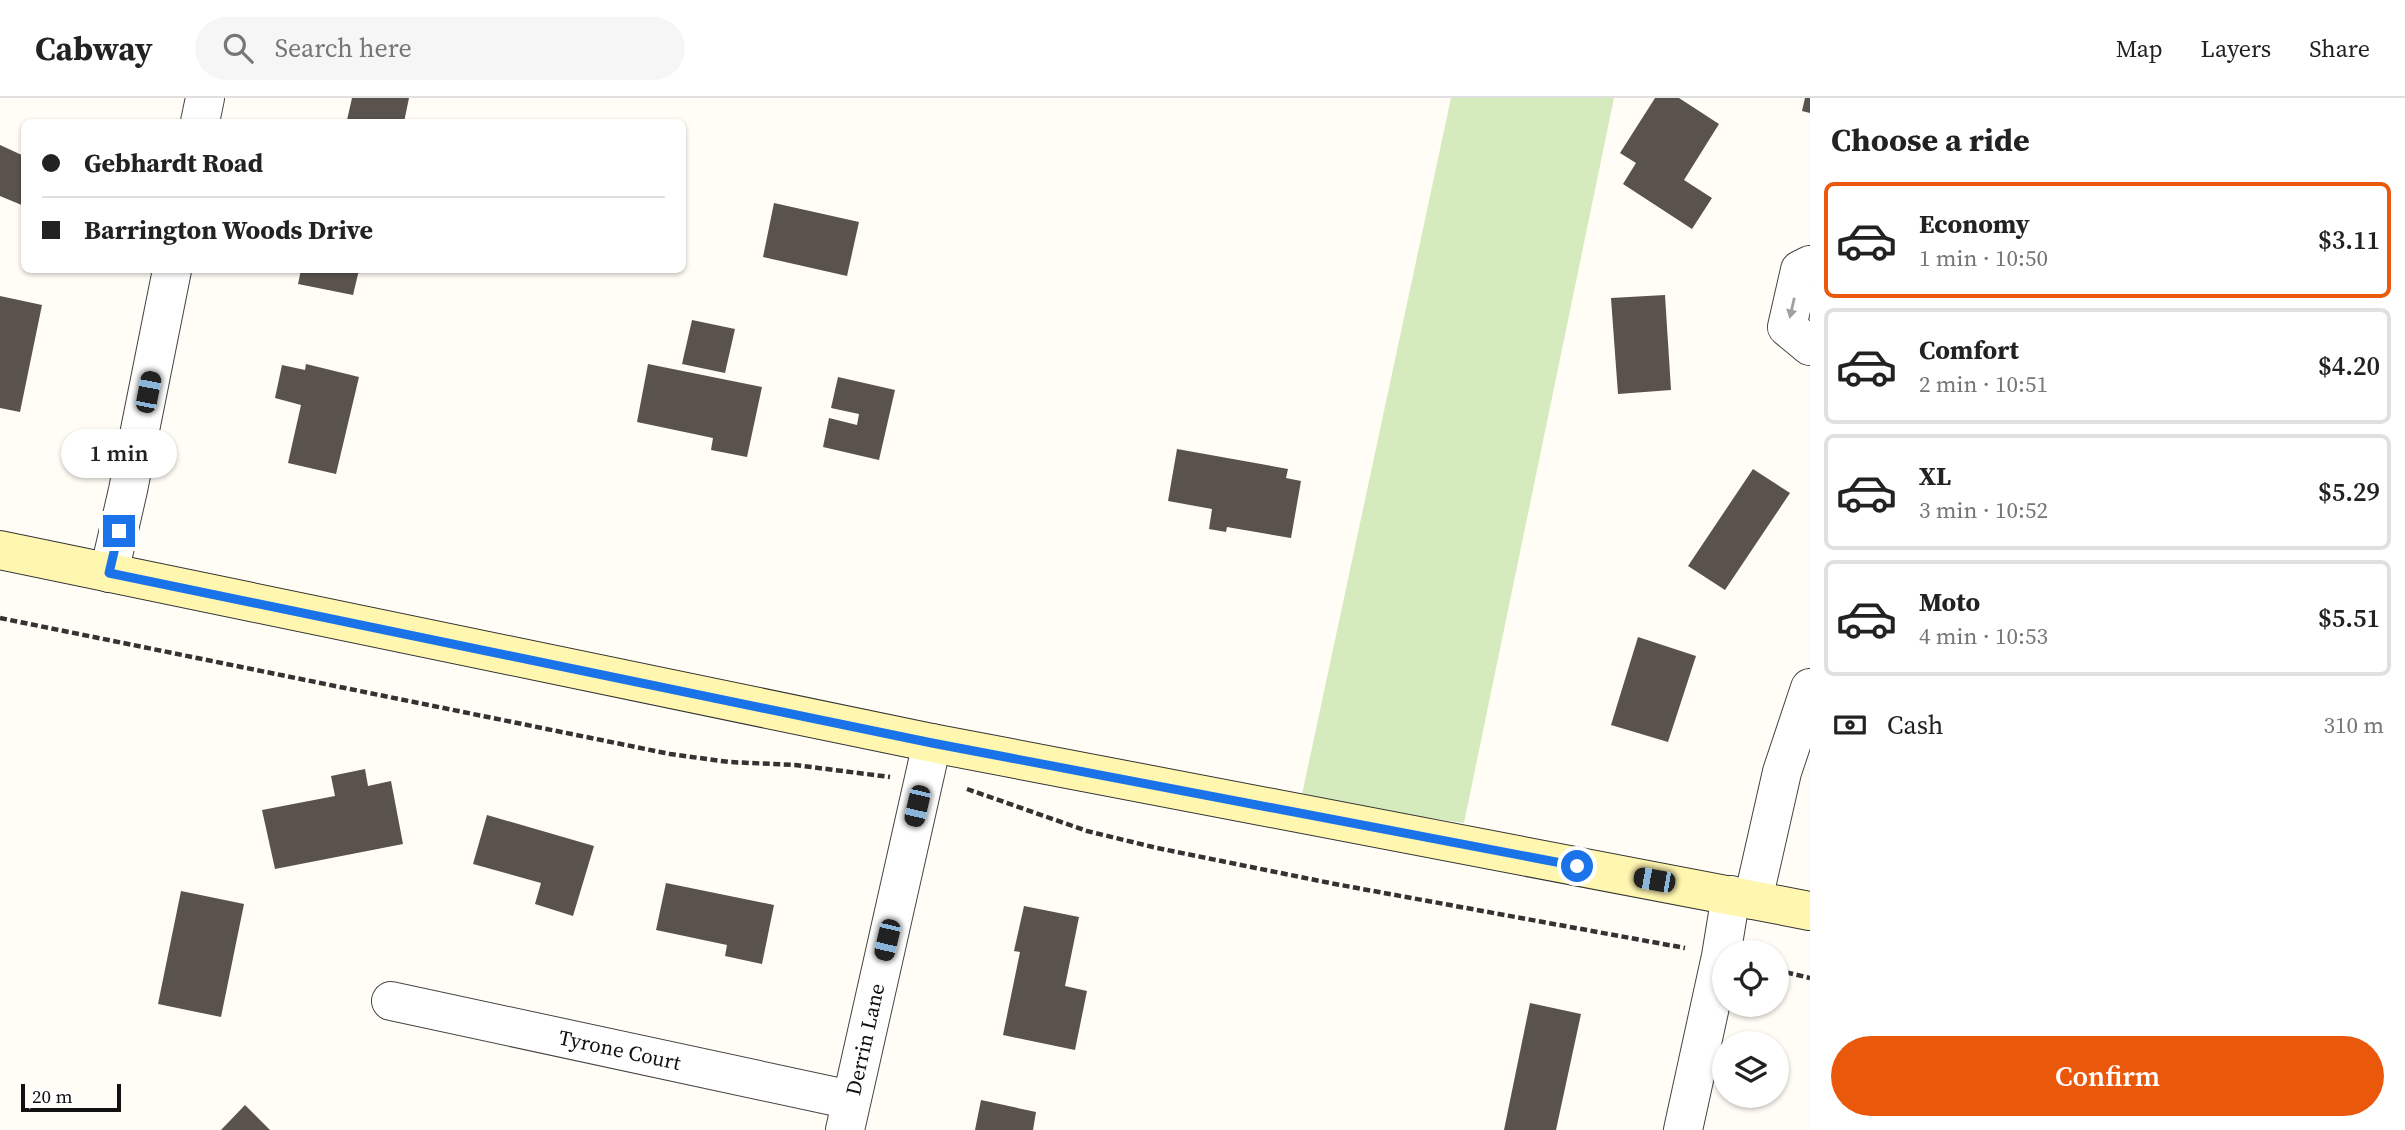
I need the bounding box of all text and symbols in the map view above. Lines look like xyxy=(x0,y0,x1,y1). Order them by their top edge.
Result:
search box xyxy=(195,17,685,80)
text: Cabway xyxy=(35,26,153,71)
icon: search xyxy=(219,29,257,67)
text: Search here xyxy=(275,30,412,66)
text: Map xyxy=(2116,32,2163,65)
text: Layers xyxy=(2201,32,2271,65)
text: Share xyxy=(2309,32,2370,65)
text: Choose a ride xyxy=(1831,118,2030,162)
text: Gebhardt Road xyxy=(84,145,263,181)
text: Economy xyxy=(1919,206,2030,242)
icon: car xyxy=(1835,209,1898,272)
text: Barrington Woods Drive xyxy=(84,212,373,248)
text: $3.11 xyxy=(2318,222,2380,258)
text: 1 min · 10:50 xyxy=(1919,242,2048,274)
one-way arrow xyxy=(1786,297,1797,319)
text: Comfort xyxy=(1919,332,2019,368)
icon: car xyxy=(1835,335,1898,398)
text: $4.20 xyxy=(2318,348,2380,384)
text: 2 min · 10:51 xyxy=(1919,368,2048,400)
car xyxy=(134,369,163,415)
callout: 1 min xyxy=(61,430,177,478)
text: 1 min xyxy=(89,437,149,469)
text: XL xyxy=(1919,458,1951,494)
icon: car xyxy=(1835,461,1898,524)
text: $5.29 xyxy=(2318,474,2380,510)
text: 3 min · 10:52 xyxy=(1919,494,2048,526)
route end xyxy=(103,515,135,547)
text: Moto xyxy=(1919,584,1980,620)
icon: car xyxy=(1835,587,1898,650)
text: $5.51 xyxy=(2318,600,2380,636)
text: 4 min · 10:53 xyxy=(1919,620,2048,652)
icon: cash xyxy=(1831,706,1869,744)
text: Cash xyxy=(1887,707,1943,743)
text: 310 m xyxy=(2323,709,2384,741)
car xyxy=(903,783,932,829)
route start xyxy=(1561,850,1593,882)
car xyxy=(1632,866,1677,894)
car xyxy=(873,917,902,963)
map controls xyxy=(1712,940,1789,1108)
button: locate xyxy=(1712,940,1789,1017)
street label: Derrin Lane xyxy=(838,980,892,1098)
street label: Tyrone Court xyxy=(556,1023,684,1077)
button: layers xyxy=(1712,1031,1789,1108)
button: Confirm xyxy=(1831,1036,2384,1116)
scale bar xyxy=(21,1081,121,1113)
text: 20 m xyxy=(32,1083,73,1109)

